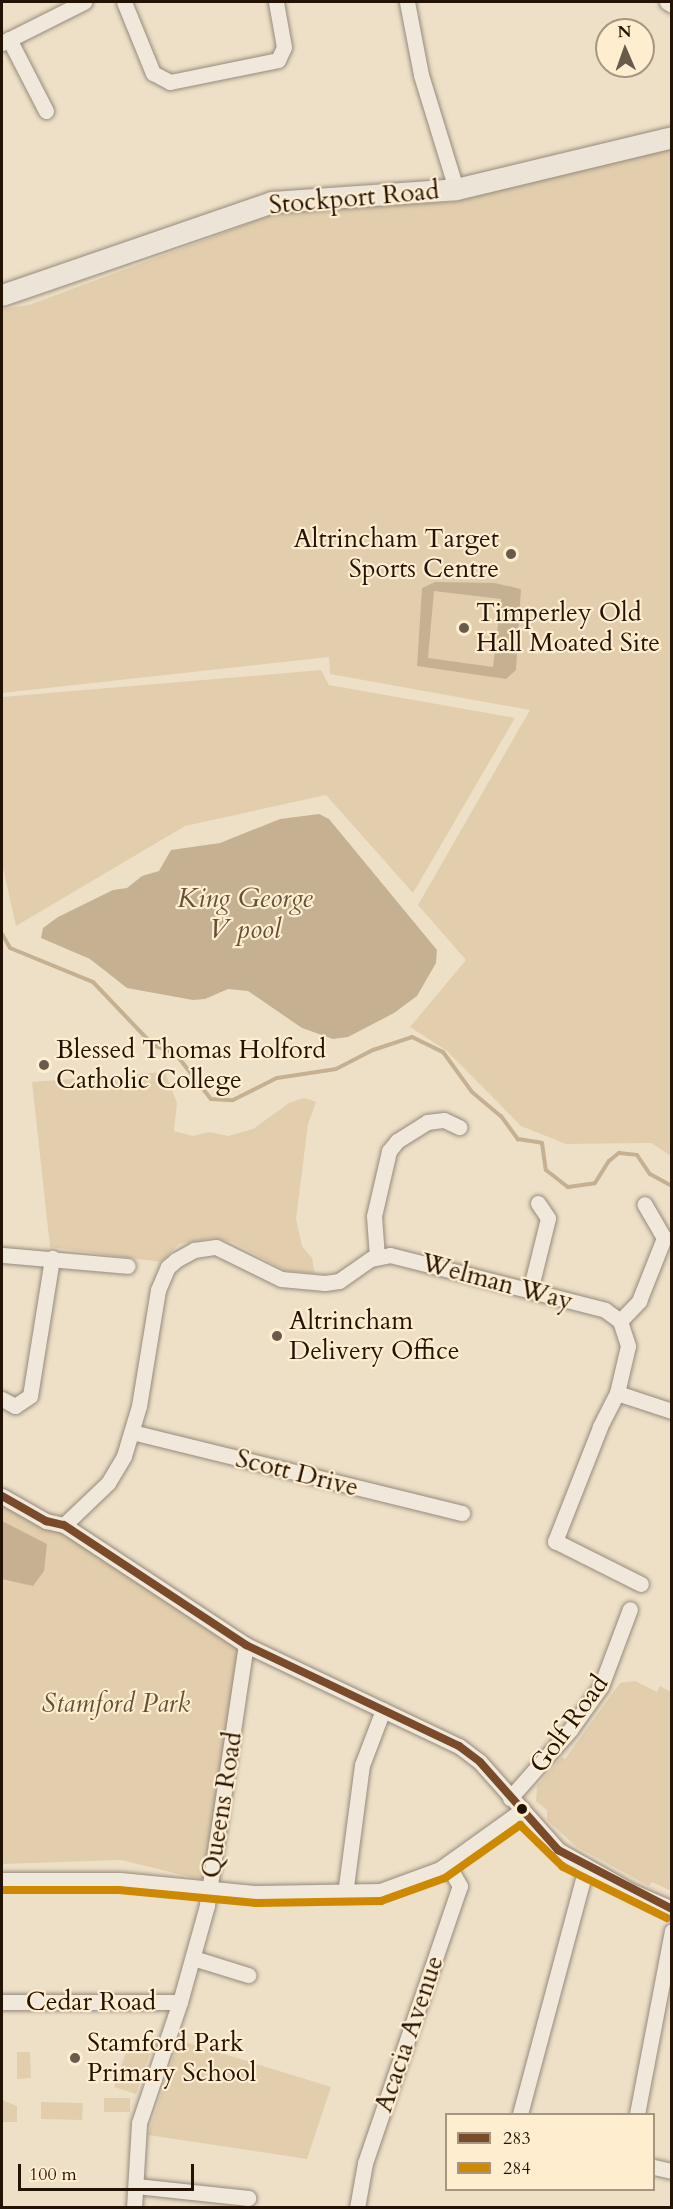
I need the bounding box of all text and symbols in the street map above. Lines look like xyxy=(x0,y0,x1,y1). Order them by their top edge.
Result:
north arrow xyxy=(595,18,655,78)
text: N xyxy=(617,21,632,43)
street label: Stockport Road xyxy=(268,175,440,221)
place label: Altrincham Target Sports Centre xyxy=(293,523,499,584)
marker: Altrincham Target Sports Centre xyxy=(504,547,518,561)
place label: Timperley Old Hall Moated Site xyxy=(476,597,660,658)
marker: Timperley Old Hall Moated Site xyxy=(457,621,471,635)
water label: King George V pool xyxy=(177,882,313,945)
place label: Blessed Thomas Holford Catholic College xyxy=(56,1034,326,1096)
marker: Blessed Thomas Holford Catholic College xyxy=(37,1058,51,1072)
street label: Welman Way xyxy=(418,1247,576,1317)
place label: Altrincham Delivery Office xyxy=(289,1305,460,1366)
marker: Altrincham Delivery Office xyxy=(270,1329,284,1343)
street label: Scott Drive xyxy=(232,1443,362,1503)
street label: Golf Road xyxy=(523,1669,615,1779)
park label: Stamford Park xyxy=(42,1688,190,1720)
street label: Queens Road xyxy=(195,1730,249,1880)
unlabelled marker xyxy=(516,1803,528,1815)
street label: Acacia Avenue xyxy=(368,1952,450,2116)
street label: Cedar Road xyxy=(26,1986,156,2018)
place label: Stamford Park Primary School xyxy=(87,2027,256,2088)
marker: Stamford Park Primary School xyxy=(68,2051,82,2065)
legend xyxy=(445,2113,655,2191)
text: 283 xyxy=(503,2126,531,2151)
scale bar xyxy=(21,2152,196,2190)
text: 284 xyxy=(503,2156,531,2181)
text: 100 m xyxy=(29,2162,77,2187)

